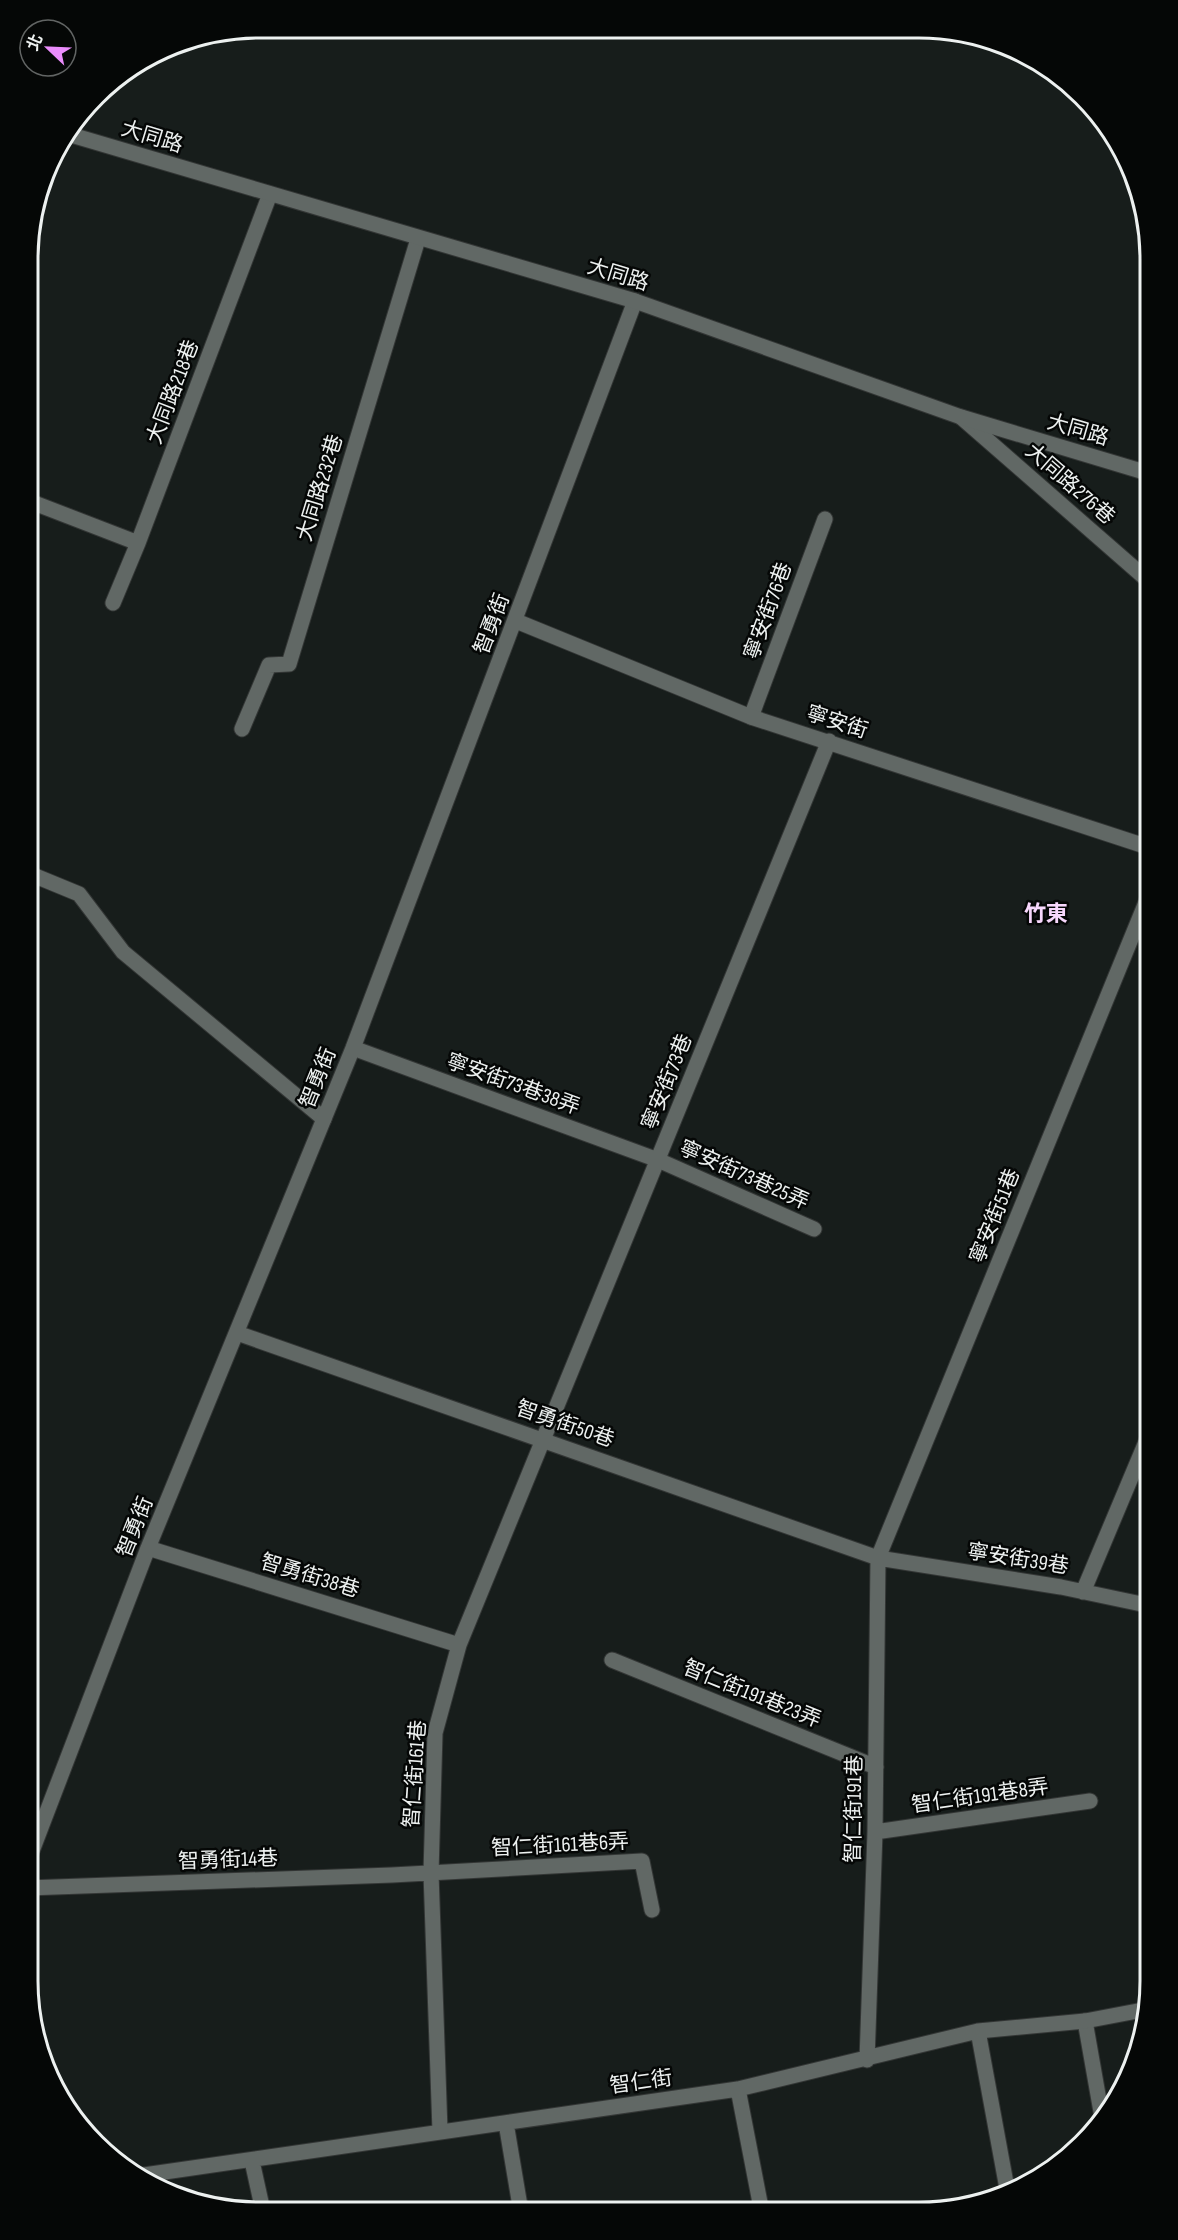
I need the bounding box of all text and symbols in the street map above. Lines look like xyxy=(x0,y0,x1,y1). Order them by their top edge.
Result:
north arrow xyxy=(18,18,78,78)
text: 北 xyxy=(24,32,47,54)
street label: 大同路 xyxy=(118,116,186,158)
street label: 大同路 xyxy=(584,254,652,296)
street label: 大同路218巷 xyxy=(142,337,204,447)
street label: 大同路 xyxy=(1044,409,1112,451)
street label: 大同路232巷 xyxy=(292,432,348,544)
street label: 大同路276巷 xyxy=(1020,438,1120,530)
street label: 寧安街76巷 xyxy=(739,559,797,663)
street label: 智勇街 xyxy=(469,590,515,658)
street label: 寧安街 xyxy=(803,700,871,744)
district label: 竹東 xyxy=(1024,901,1068,928)
street label: 寧安街73巷 xyxy=(636,1030,698,1134)
street label: 智勇街 xyxy=(295,1044,341,1112)
street label: 寧安街73巷38弄 xyxy=(443,1048,583,1120)
street label: 寧安街73巷25弄 xyxy=(675,1135,813,1215)
street label: 寧安街51巷 xyxy=(965,1165,1025,1267)
street label: 智勇街50巷 xyxy=(513,1396,617,1452)
street label: 智勇街 xyxy=(112,1493,158,1561)
street label: 寧安街39巷 xyxy=(966,1539,1070,1579)
street label: 智勇街38巷 xyxy=(258,1549,362,1603)
street label: 智仁街191巷23弄 xyxy=(679,1655,825,1733)
street label: 智仁街161巷 xyxy=(399,1719,431,1829)
street label: 智仁街191巷 xyxy=(841,1755,867,1863)
street label: 智仁街191巷8弄 xyxy=(910,1774,1050,1818)
street label: 智仁街161巷6弄 xyxy=(490,1829,630,1861)
street label: 智勇街14巷 xyxy=(178,1846,278,1874)
street label: 智仁街 xyxy=(608,2065,674,2099)

